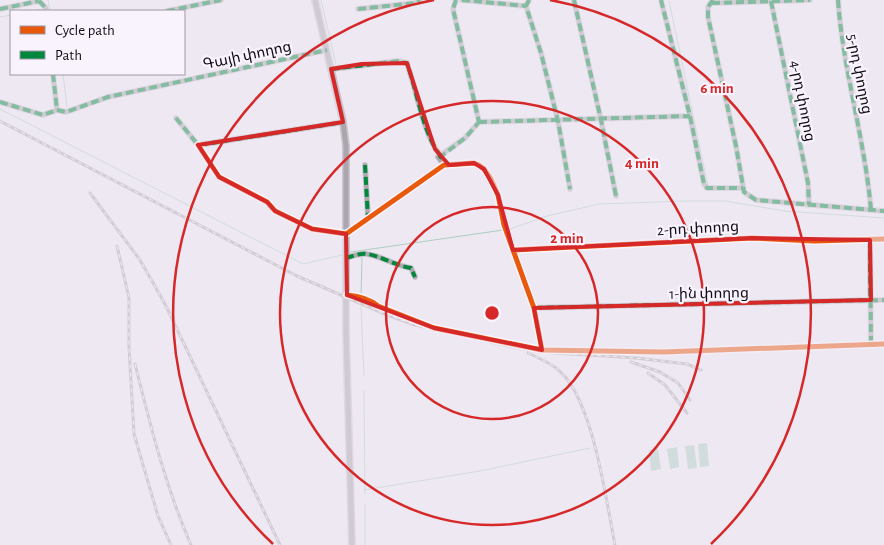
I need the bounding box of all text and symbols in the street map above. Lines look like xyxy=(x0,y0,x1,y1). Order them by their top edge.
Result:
legend xyxy=(10,10,185,75)
text: Cycle path xyxy=(55,23,115,38)
street label: 5-րդ փողոց xyxy=(843,33,875,116)
street label: Գայի փողոց xyxy=(202,39,293,73)
text: Path xyxy=(55,48,82,63)
street label: 4-րդ փողոց xyxy=(786,59,818,143)
text: 6 min xyxy=(700,81,734,96)
text: 4 min xyxy=(625,156,659,171)
street label: 2-րդ փողոց xyxy=(657,219,739,239)
text: 2 min xyxy=(550,231,584,246)
street label: 1-ին փողոց xyxy=(669,284,749,303)
centre of rings xyxy=(483,304,501,322)

